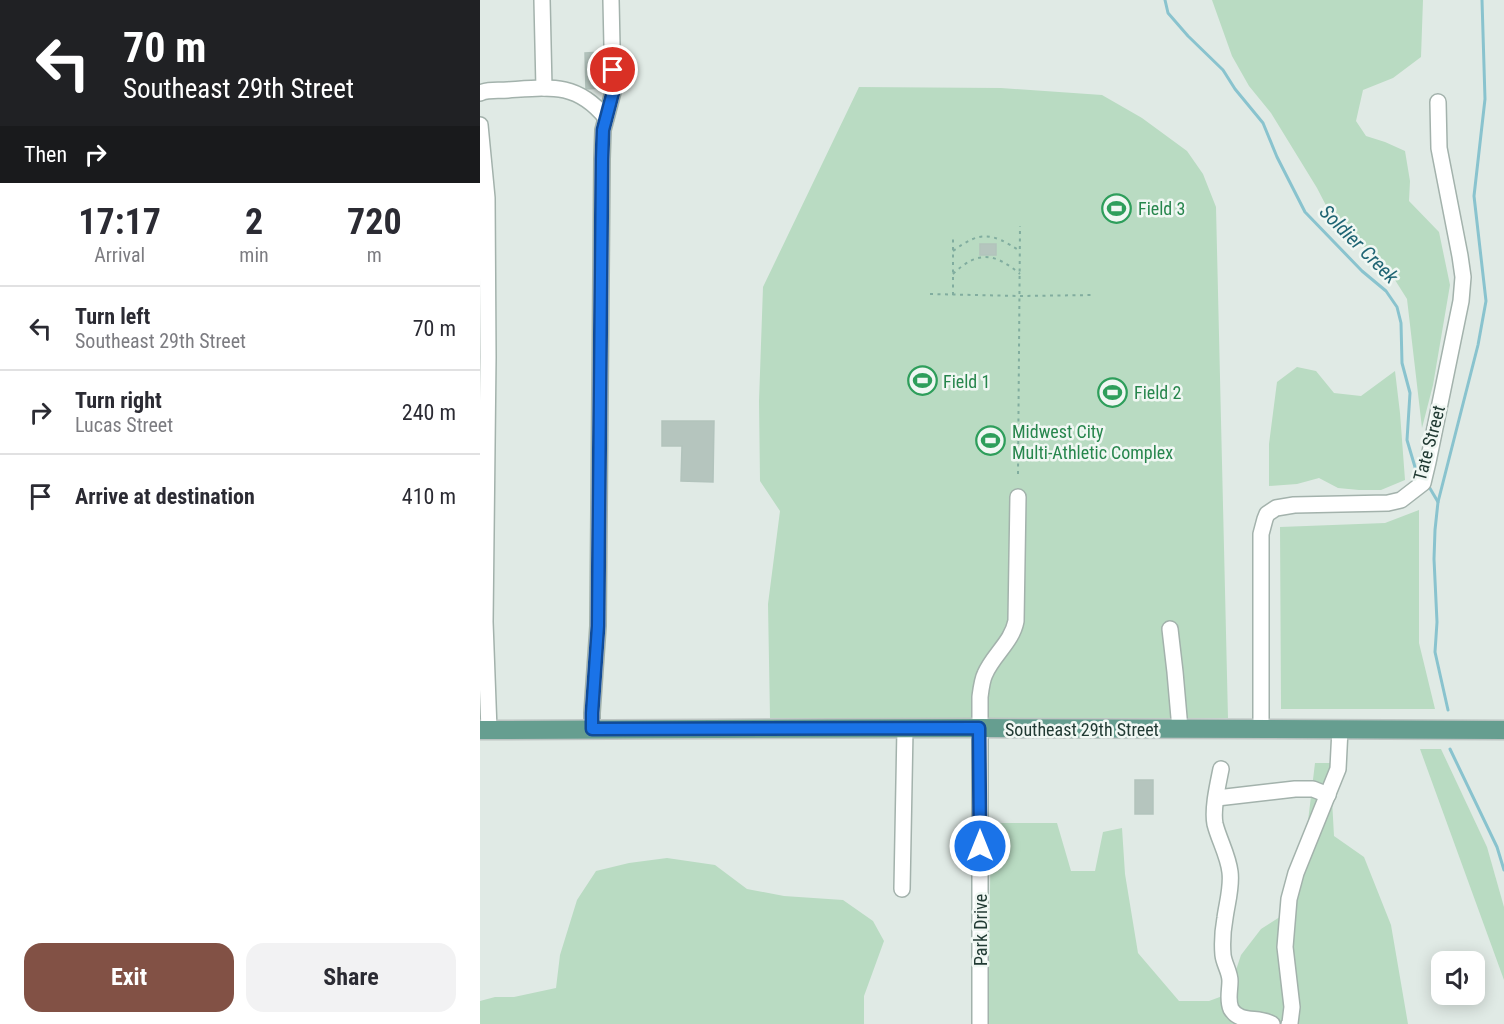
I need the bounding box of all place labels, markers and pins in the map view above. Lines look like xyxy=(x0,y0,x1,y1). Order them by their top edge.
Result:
pin xyxy=(587,44,638,95)
sports icon: Field 3 xyxy=(1101,192,1133,224)
place label: Field 3 xyxy=(1138,198,1185,219)
sports icon: Field 1 xyxy=(906,365,938,397)
place label: Field 1 xyxy=(943,371,990,392)
sports icon: Field 2 xyxy=(1097,376,1129,408)
place label: Field 2 xyxy=(1134,382,1181,403)
place label: Midwest City Multi-Athletic Complex xyxy=(1012,421,1173,463)
sports icon: Midwest City Multi-Athletic Complex xyxy=(975,425,1007,457)

